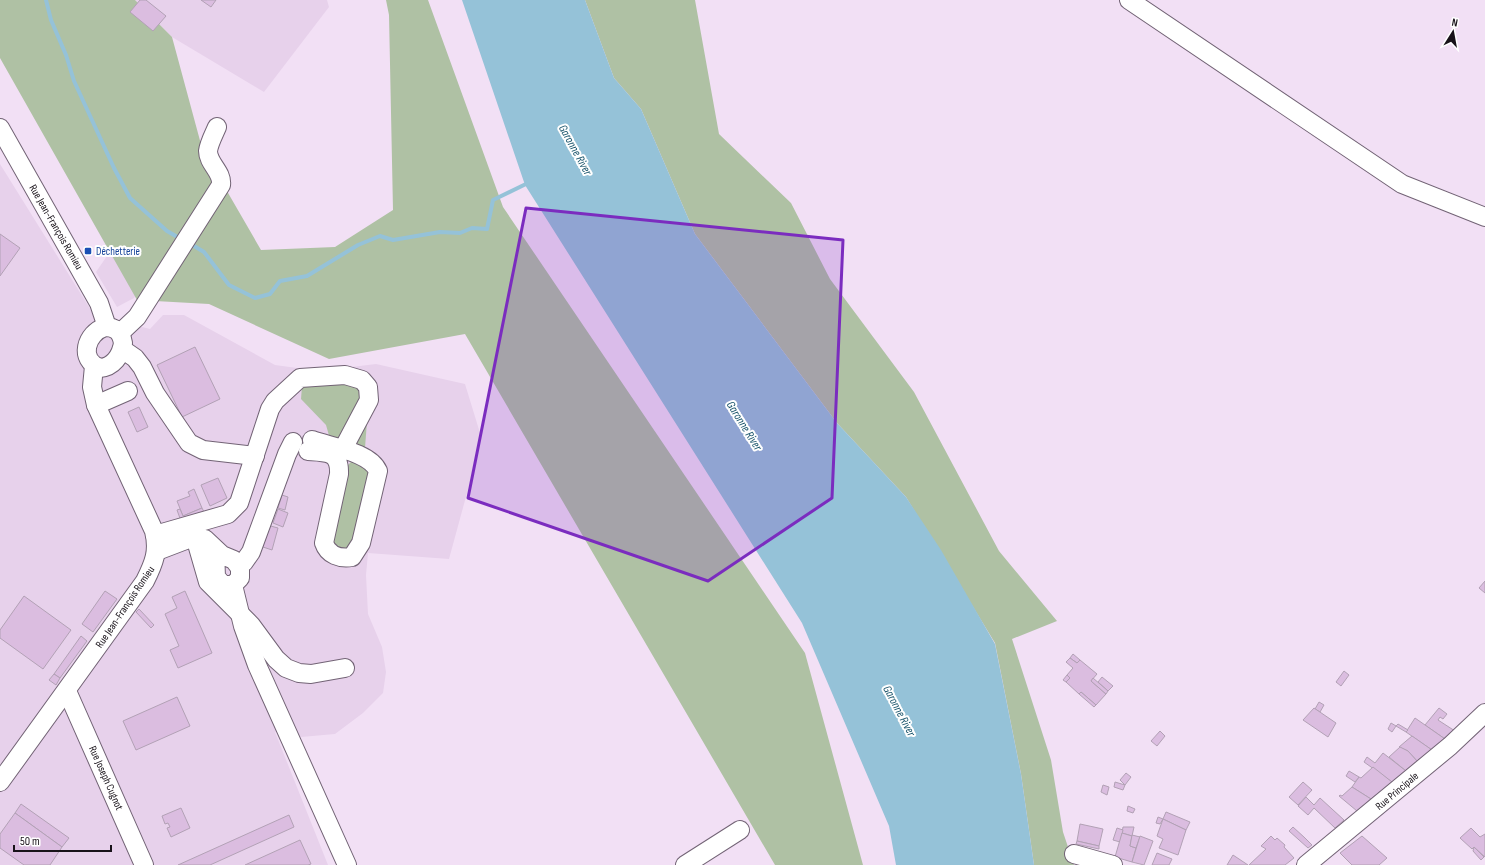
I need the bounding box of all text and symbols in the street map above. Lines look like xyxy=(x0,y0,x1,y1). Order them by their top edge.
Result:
north arrow xyxy=(1433,12,1473,52)
text: N xyxy=(1451,16,1459,30)
water label: Garonne River xyxy=(555,122,595,178)
street label: Rue Jean-François Romieu xyxy=(26,182,86,272)
place label: Déchetterie xyxy=(96,245,140,258)
marker: Déchetterie xyxy=(83,246,93,256)
water label: Garonne River xyxy=(723,398,765,454)
street label: Rue Jean-François Romieu xyxy=(93,563,157,650)
water label: Garonne River xyxy=(879,683,919,740)
street label: Rue Joseph Cugnot xyxy=(86,744,126,813)
street label: Rue Principale xyxy=(1373,769,1421,813)
scale bar xyxy=(14,827,111,853)
text: 50 m xyxy=(20,834,40,849)

